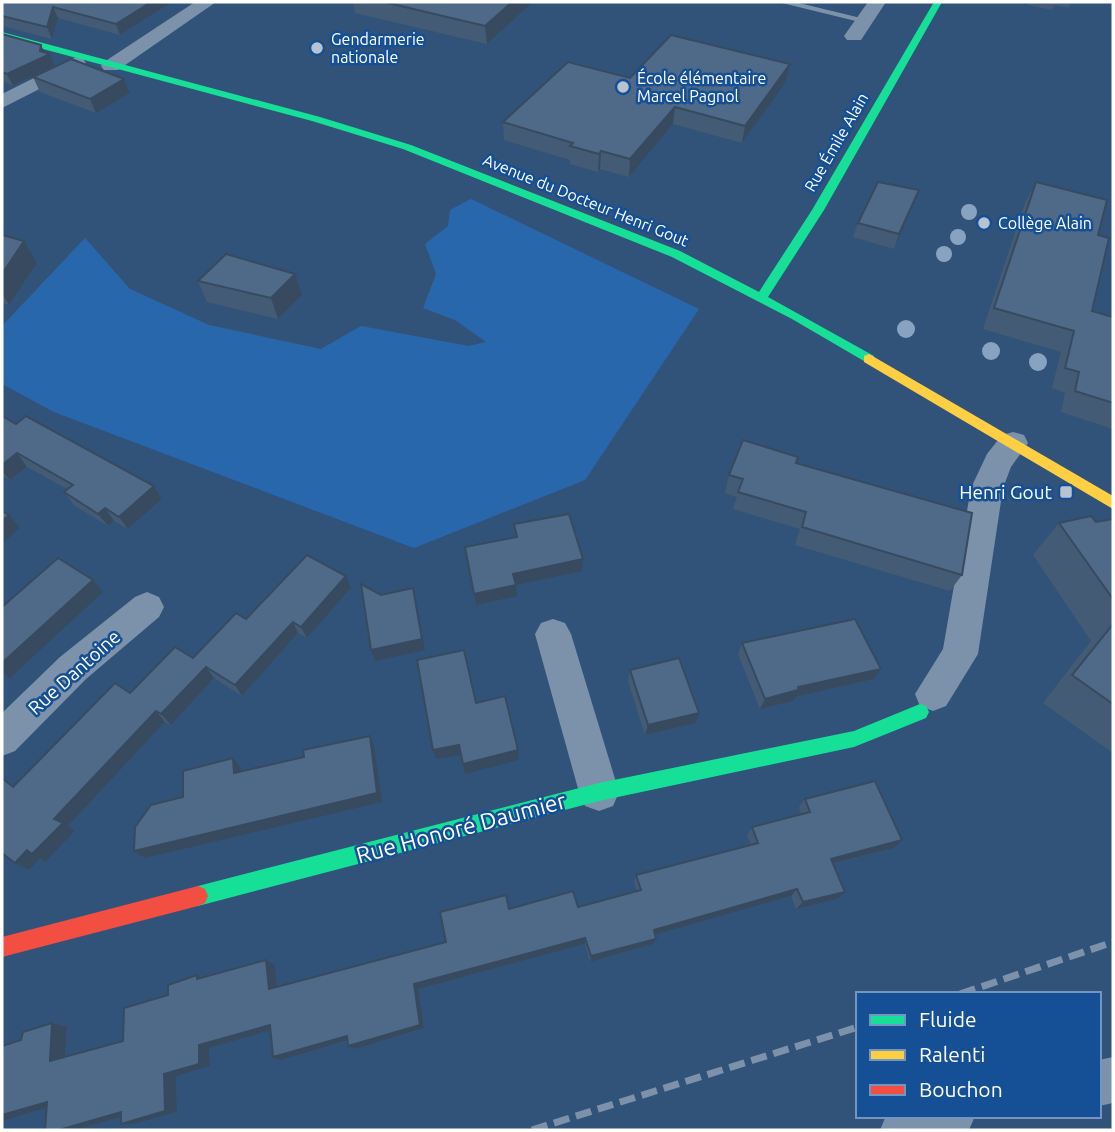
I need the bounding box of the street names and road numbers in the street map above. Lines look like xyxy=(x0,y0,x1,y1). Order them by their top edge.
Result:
street label: Rue Émile Alain xyxy=(799,89,872,194)
street label: Avenue du Docteur Henri Gout xyxy=(481,150,692,250)
street label: Rue Dantoine xyxy=(24,625,124,719)
street label: Rue Honoré Daumier xyxy=(353,787,569,868)

